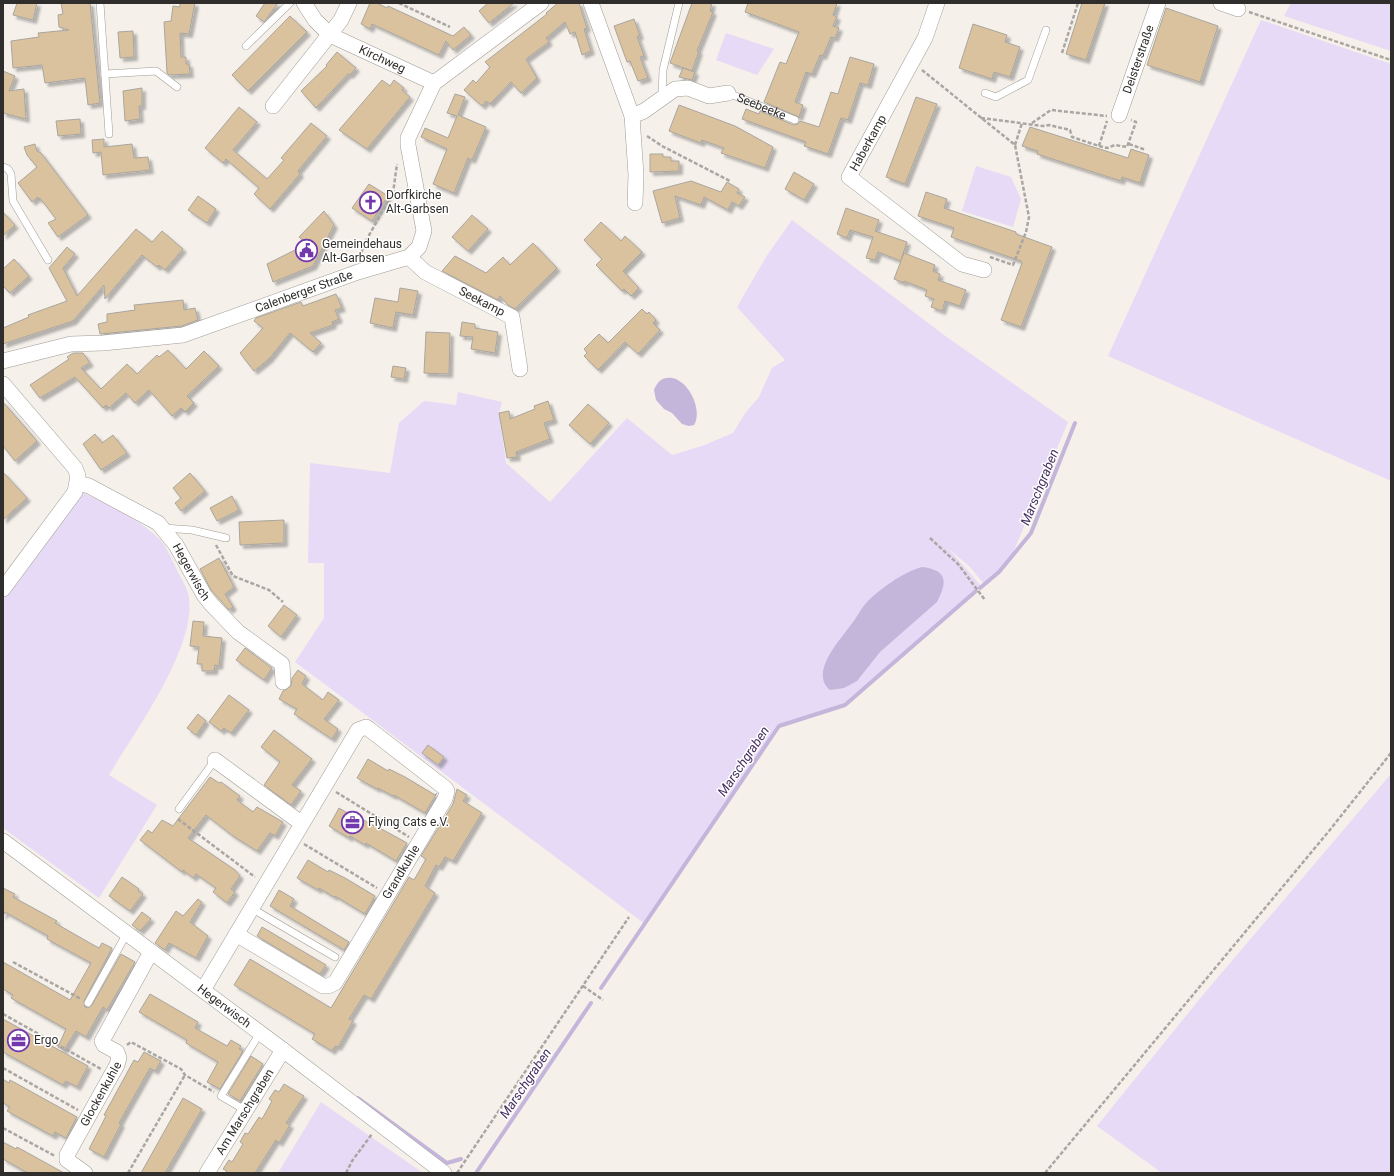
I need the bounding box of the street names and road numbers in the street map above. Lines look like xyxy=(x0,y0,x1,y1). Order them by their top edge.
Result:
street label: Deisterstraße xyxy=(1120,23,1157,95)
street label: Kirchweg xyxy=(357,42,408,76)
street label: Seebeeke xyxy=(735,90,788,123)
street label: Haberkamp xyxy=(847,112,889,174)
street label: Calenberger Straße xyxy=(253,268,354,315)
street label: Seekamp xyxy=(457,284,507,319)
street label: Hegerwisch xyxy=(170,541,213,603)
street label: Grandkuhle xyxy=(379,842,423,902)
street label: Hegerwisch xyxy=(195,982,254,1031)
street label: Glockenkuhle xyxy=(77,1059,124,1129)
street label: Am Marschgraben xyxy=(213,1066,277,1157)

